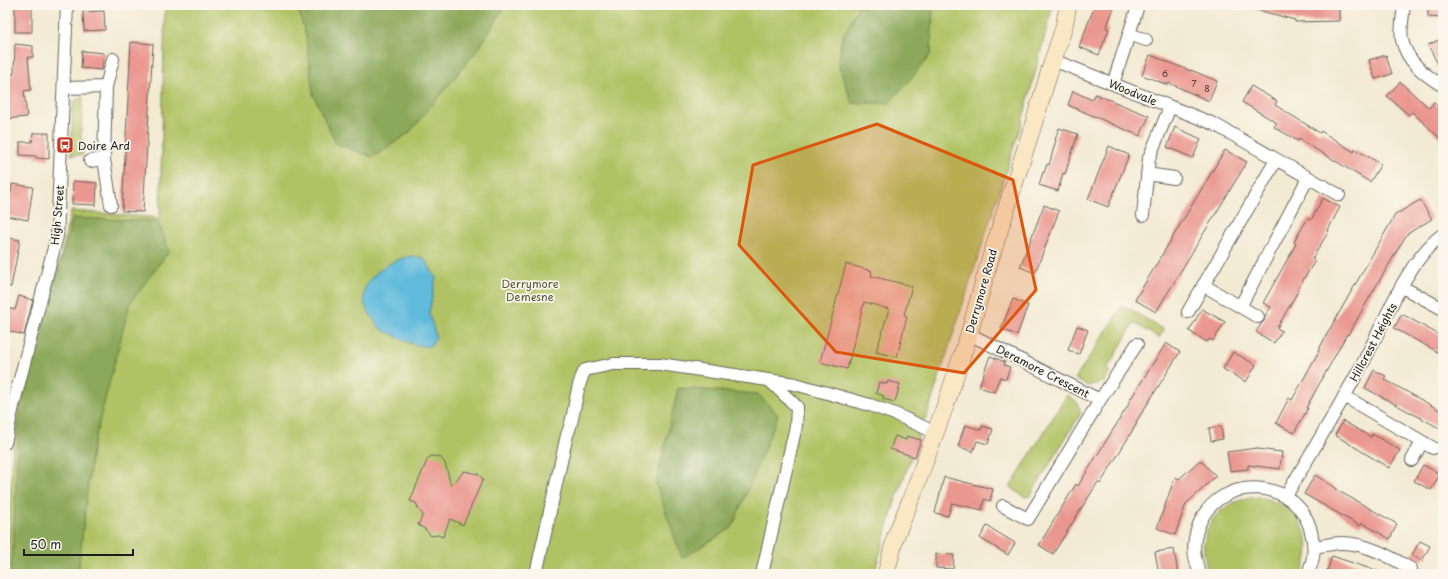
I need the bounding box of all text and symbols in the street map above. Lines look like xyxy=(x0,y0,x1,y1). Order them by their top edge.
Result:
house number: 6 xyxy=(1162,66,1168,80)
street label: Woodvale xyxy=(1106,75,1160,109)
house number: 7 xyxy=(1191,76,1197,90)
house number: 8 xyxy=(1204,81,1210,95)
bus stop icon: Doire Ard xyxy=(55,135,75,155)
place label: Doire Ard xyxy=(78,137,130,154)
street label: High Street xyxy=(46,184,68,246)
street label: Derrymore Road xyxy=(961,247,1001,335)
park label: Derrymore Demesne xyxy=(501,275,559,305)
street label: Hillcrest Heights xyxy=(1345,300,1401,384)
street label: Deramore Crescent xyxy=(993,340,1093,402)
scale bar xyxy=(24,531,133,557)
text: 50 m xyxy=(30,535,61,553)

